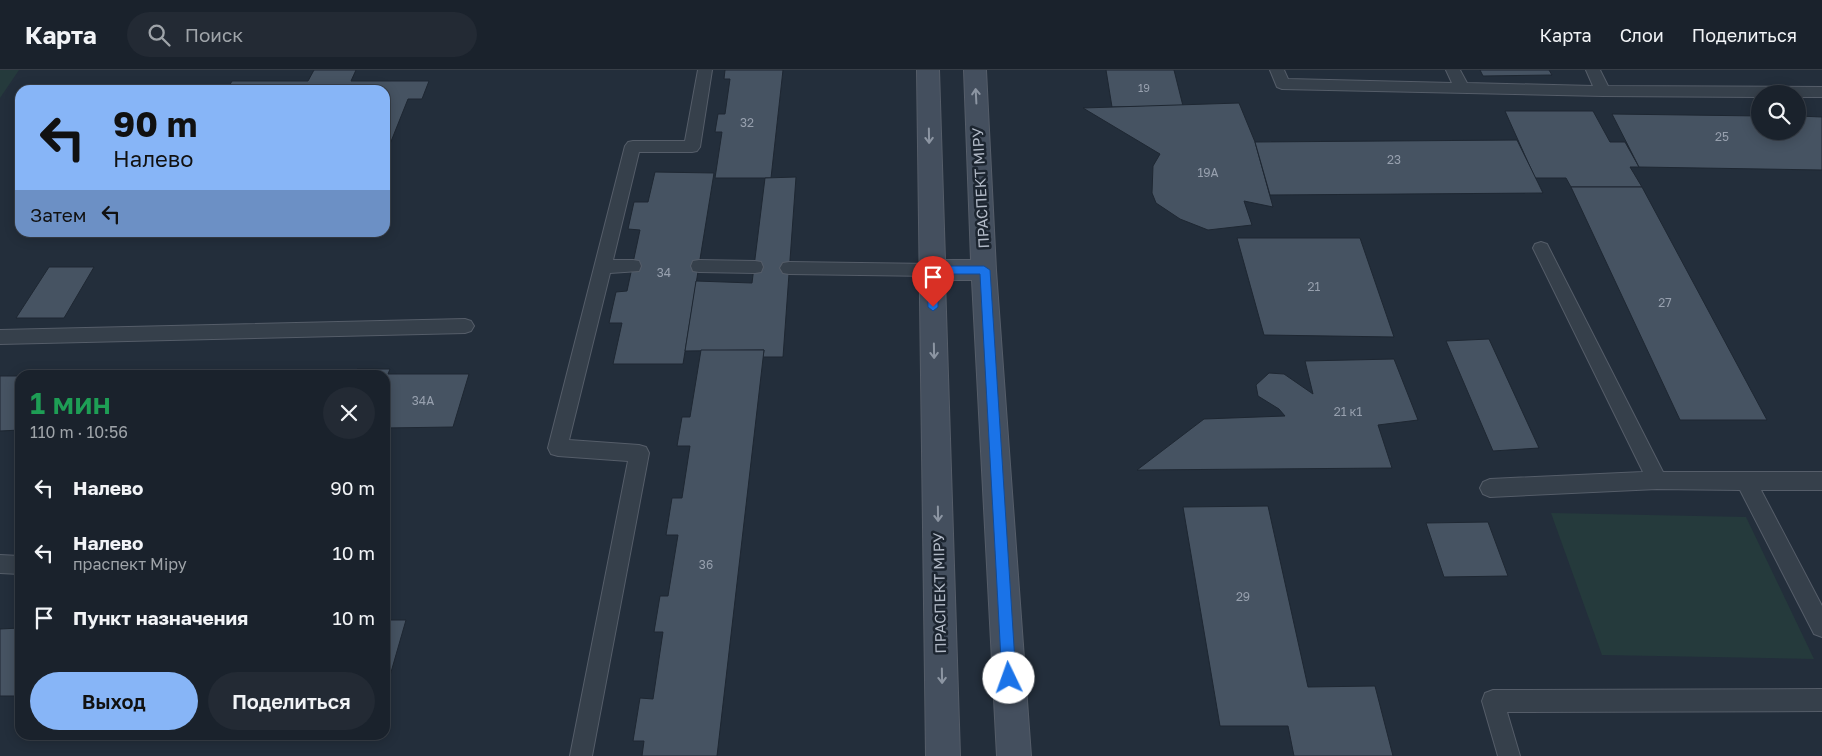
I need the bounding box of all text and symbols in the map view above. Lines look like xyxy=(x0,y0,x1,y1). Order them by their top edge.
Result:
search box xyxy=(127,12,477,57)
text: Карта xyxy=(25,20,97,49)
icon: search xyxy=(145,21,173,49)
text: Поиск xyxy=(185,23,243,46)
text: Карта xyxy=(1540,24,1592,46)
text: Слои xyxy=(1620,24,1664,46)
text: Поделиться xyxy=(1692,24,1797,46)
house number: 19 xyxy=(1138,81,1150,94)
map controls xyxy=(1751,85,1806,140)
button: search xyxy=(1751,85,1806,140)
one-way arrow xyxy=(972,88,981,104)
text: 90 m xyxy=(113,103,197,145)
icon: left xyxy=(30,105,95,170)
house number: 32 xyxy=(740,115,754,130)
street label: ПРАСПЕКТ МІРУ xyxy=(968,127,992,249)
one-way arrow xyxy=(925,128,934,144)
house number: 25 xyxy=(1715,129,1729,144)
text: Налево xyxy=(113,145,193,172)
house number: 23 xyxy=(1387,152,1401,167)
house number: 19А xyxy=(1197,165,1219,180)
icon: left xyxy=(97,200,125,228)
text: Затем xyxy=(30,203,87,226)
pin xyxy=(912,256,954,307)
icon: arrive xyxy=(919,263,947,291)
house number: 34 xyxy=(657,265,671,280)
house number: 21 xyxy=(1308,279,1321,294)
house number: 27 xyxy=(1658,295,1672,310)
one-way arrow xyxy=(929,342,939,359)
text: 1 мин xyxy=(30,385,111,421)
button: close xyxy=(323,387,375,439)
house number: 34А xyxy=(412,393,434,408)
house number: 21 к1 xyxy=(1334,404,1362,419)
text: 110 m · 10:56 xyxy=(30,422,128,442)
icon: left xyxy=(30,474,58,502)
text: Налево xyxy=(73,476,143,499)
text: 90 m xyxy=(330,476,375,499)
one-way arrow xyxy=(933,505,943,521)
text: Налево xyxy=(73,531,143,554)
street label: ПРАСПЕКТ МІРУ xyxy=(929,532,949,654)
icon: left xyxy=(30,539,58,567)
text: 10 m xyxy=(332,541,375,564)
text: праспект Міру xyxy=(73,554,187,574)
house number: 36 xyxy=(699,557,713,572)
house number: 29 xyxy=(1236,589,1250,604)
icon: arrive xyxy=(30,604,58,632)
text: Пункт назначения xyxy=(73,606,248,629)
text: 10 m xyxy=(332,606,375,629)
position arrow xyxy=(982,651,1034,703)
one-way arrow xyxy=(937,668,946,684)
button: Выход xyxy=(30,672,198,730)
button: Поделиться xyxy=(208,672,375,730)

